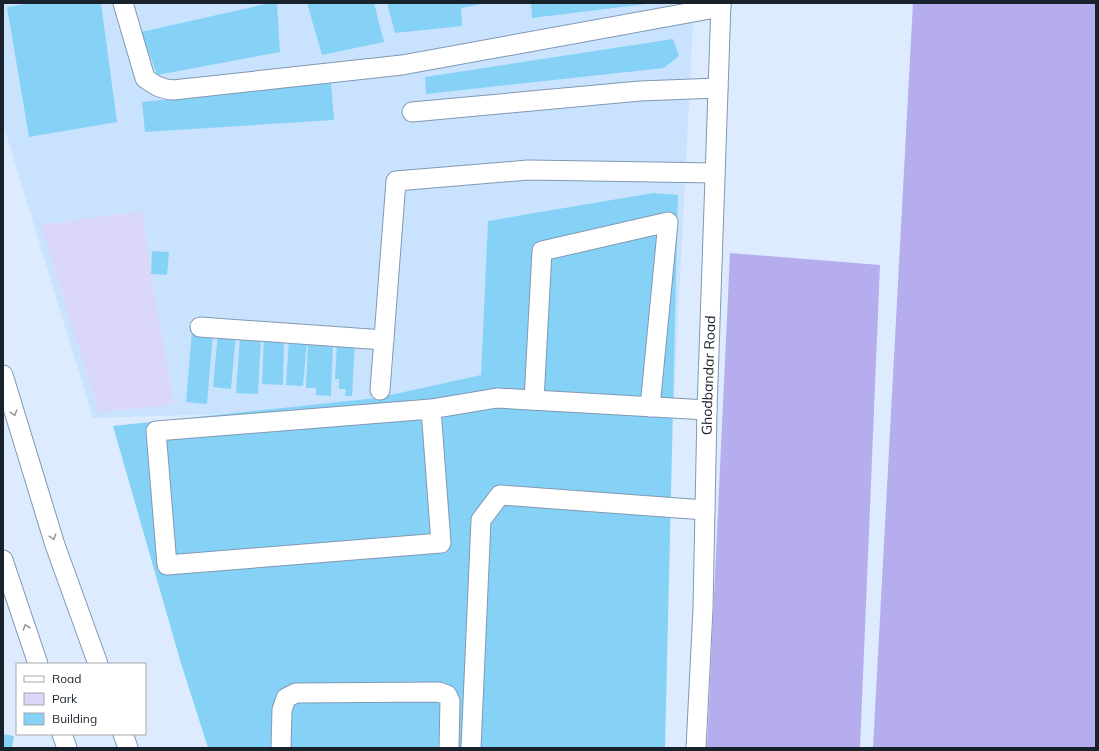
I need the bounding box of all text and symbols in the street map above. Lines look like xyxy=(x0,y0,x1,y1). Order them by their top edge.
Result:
street label: Ghodbandar Road xyxy=(697,315,719,435)
one-way arrow xyxy=(10,409,18,416)
one-way arrow xyxy=(48,533,57,540)
one-way arrow xyxy=(22,624,31,631)
legend xyxy=(16,663,146,735)
text: Road xyxy=(52,671,81,686)
text: Park xyxy=(52,691,78,706)
text: Building xyxy=(52,711,97,726)

